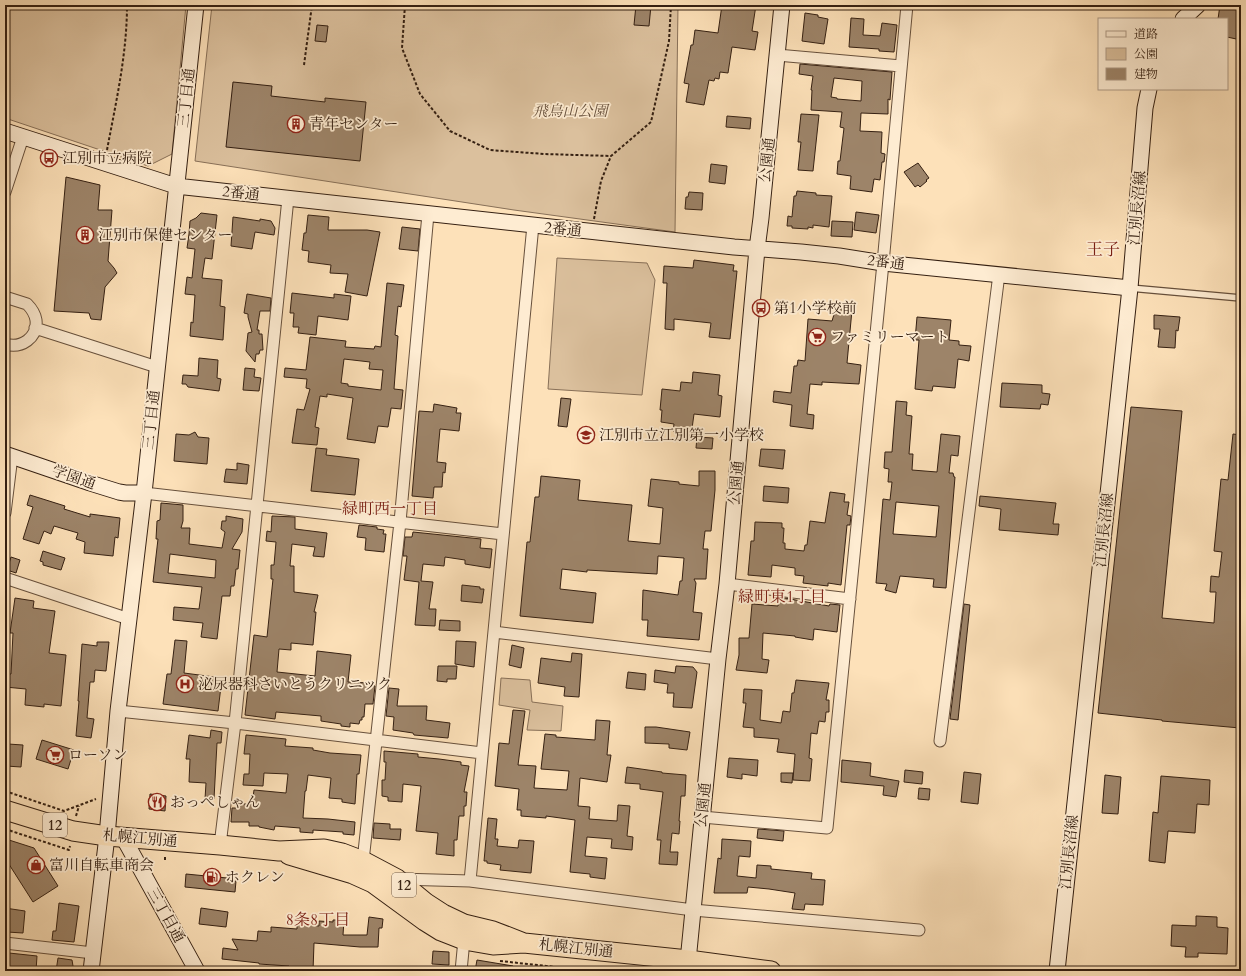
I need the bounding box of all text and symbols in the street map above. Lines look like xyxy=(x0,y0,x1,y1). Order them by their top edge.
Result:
legend xyxy=(1098,18,1228,90)
text: 道路 xyxy=(1134,26,1158,42)
text: 公園 xyxy=(1134,46,1158,62)
text: 建物 xyxy=(1134,66,1158,82)
street label: 三丁目通 xyxy=(173,67,199,129)
park label: 飛鳥山公園 xyxy=(532,101,610,121)
building icon: 青年センター xyxy=(286,114,306,134)
place label: 青年センター xyxy=(309,114,398,134)
street label: 公園通 xyxy=(755,137,779,183)
bus stop icon: 江別市立病院 xyxy=(39,148,59,168)
place label: 江別市立病院 xyxy=(62,148,152,168)
street label: 江別長沼線 xyxy=(1124,170,1150,246)
street label: 2番通 xyxy=(221,181,261,205)
street label: 2番通 xyxy=(543,217,583,241)
building icon: 江別市保健センター xyxy=(75,225,95,245)
place label: 江別市保健センター xyxy=(98,225,232,245)
district label: 王子 xyxy=(1086,238,1120,261)
street label: 2番通 xyxy=(866,250,906,274)
bus stop icon: 第1小学校前 xyxy=(751,298,771,318)
place label: 第1小学校前 xyxy=(774,298,857,318)
supermarket icon: ファミリーマート xyxy=(807,327,827,347)
place label: ファミリーマート xyxy=(830,327,950,347)
street label: 三丁目通 xyxy=(138,389,164,451)
school or university icon: 江別市立江別第一小学校 xyxy=(576,425,596,445)
place label: 江別市立江別第一小学校 xyxy=(599,425,764,445)
street label: 学園通 xyxy=(49,460,99,494)
street label: 公園通 xyxy=(724,460,748,506)
street label: 江別長沼線 xyxy=(1090,492,1118,568)
district label: 緑町西一丁目 xyxy=(342,498,438,520)
district label: 緑町東1丁目 xyxy=(738,586,826,608)
hospital icon: 泌尿器科さいとうクリニック xyxy=(175,674,195,694)
place label: 泌尿器科さいとうクリニック xyxy=(198,674,392,694)
supermarket icon: ローソン xyxy=(45,745,65,765)
place label: ローソン xyxy=(68,745,127,765)
street label: 公園通 xyxy=(691,782,715,828)
restaurant icon: おっぺしゃん xyxy=(147,792,167,812)
place label: おっぺしゃん xyxy=(170,792,260,812)
road number: 12 xyxy=(43,813,67,837)
street label: 江別長沼線 xyxy=(1055,814,1083,890)
street label: 札幌江別通 xyxy=(102,825,178,851)
shop icon: 富川自転車商会 xyxy=(26,855,46,875)
place label: 富川自転車商会 xyxy=(49,855,154,875)
fuel station icon: ホクレン xyxy=(202,867,222,887)
place label: ホクレン xyxy=(225,867,285,887)
road number: 12 xyxy=(392,873,416,897)
street label: 三丁目通 xyxy=(143,884,189,946)
district label: 8条8丁目 xyxy=(286,909,350,931)
street label: 札幌江別通 xyxy=(538,934,614,962)

